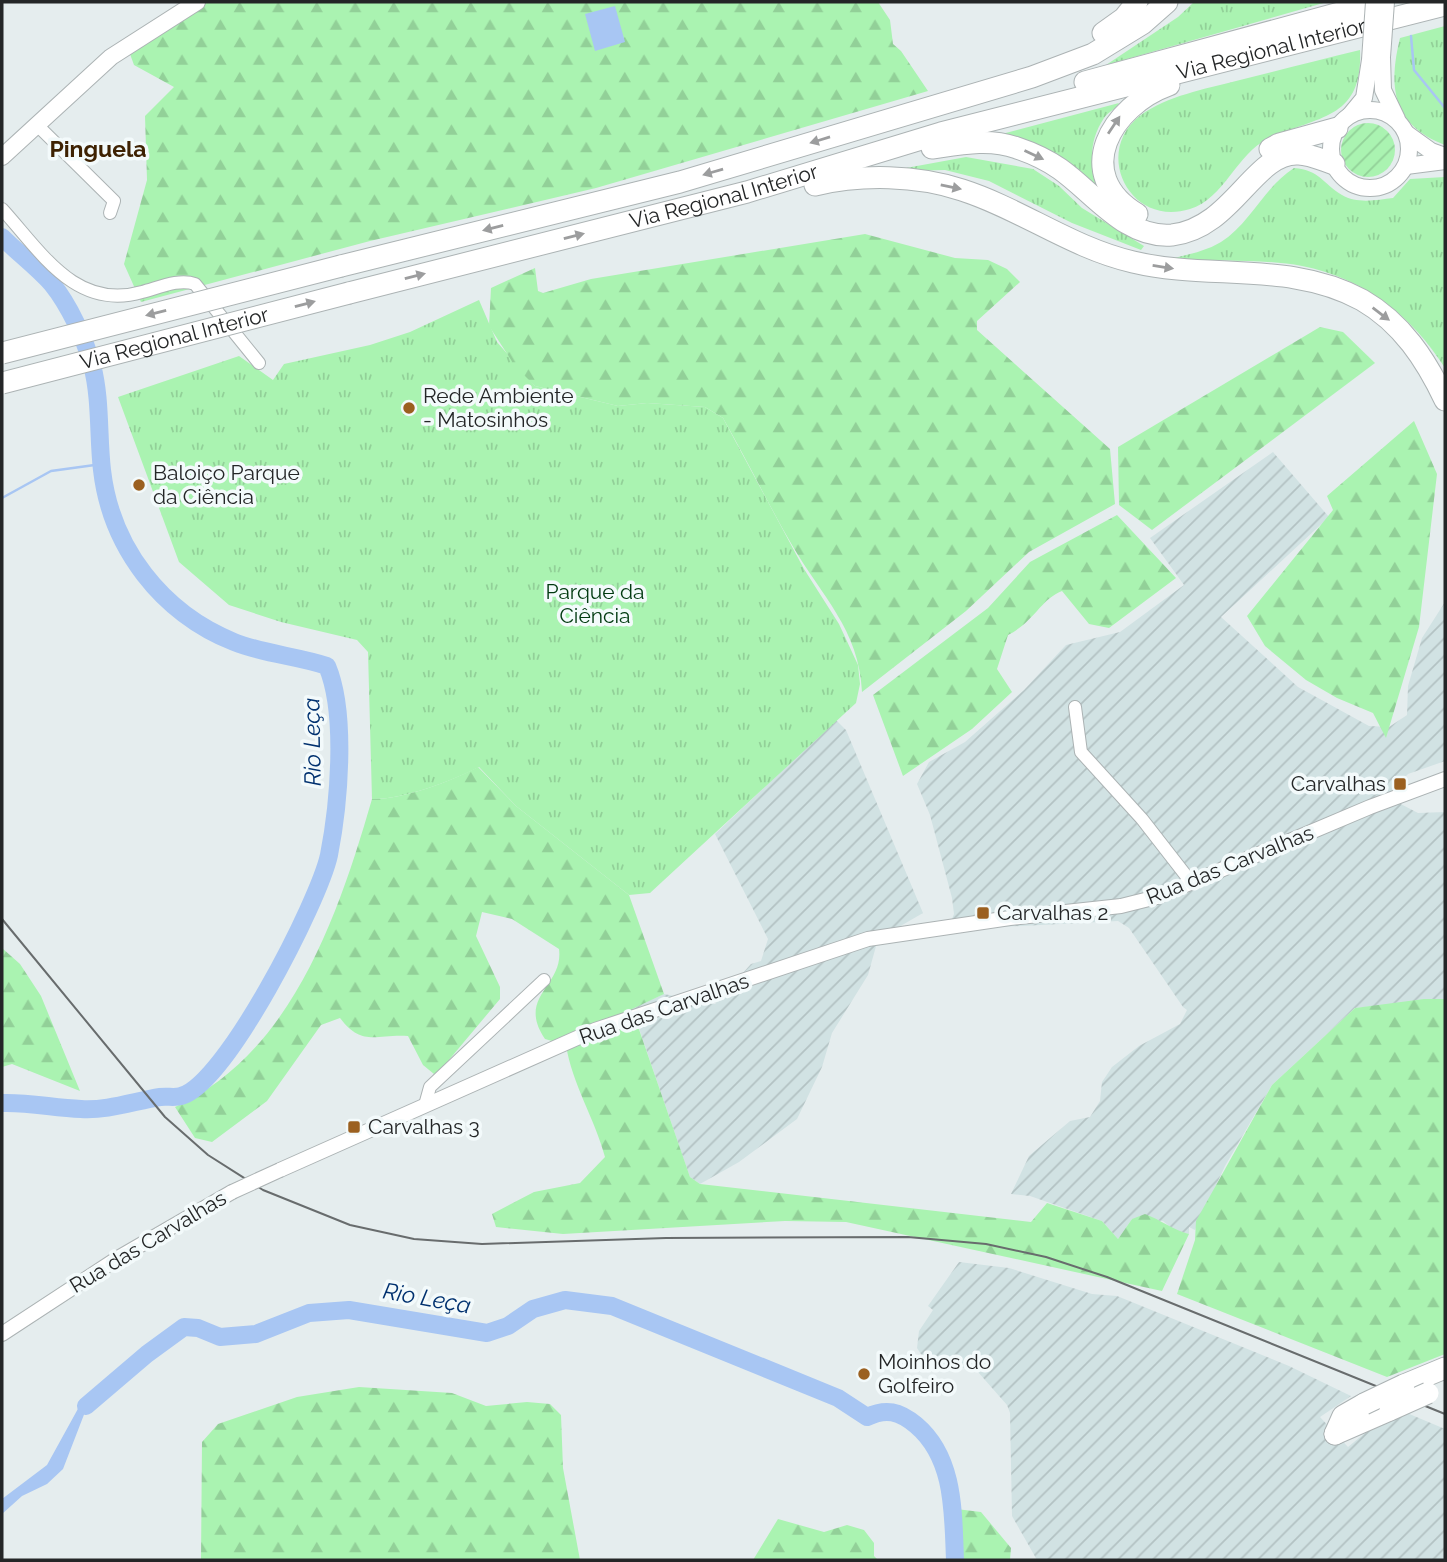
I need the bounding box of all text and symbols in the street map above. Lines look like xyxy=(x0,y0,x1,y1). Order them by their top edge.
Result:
street label: Via Regional Interior xyxy=(1174,13,1369,85)
one-way arrow xyxy=(1107,116,1121,134)
district label: Pinguela xyxy=(49,135,147,162)
one-way arrow xyxy=(810,136,831,146)
one-way arrow xyxy=(1024,149,1044,161)
street label: Via Regional Interior xyxy=(627,158,821,233)
one-way arrow xyxy=(702,168,723,178)
one-way arrow xyxy=(940,182,962,193)
one-way arrow xyxy=(481,223,503,234)
one-way arrow xyxy=(563,230,585,241)
one-way arrow xyxy=(1152,262,1174,273)
one-way arrow xyxy=(404,270,426,281)
one-way arrow xyxy=(294,298,316,309)
street label: Via Regional Interior xyxy=(77,301,272,374)
one-way arrow xyxy=(1372,307,1390,321)
one-way arrow xyxy=(145,308,167,319)
place label: Rede Ambiente - Matosinhos xyxy=(423,383,573,432)
marker: Rede Ambiente - Matosinhos xyxy=(401,400,417,416)
place label: Baloiço Parque da Ciência xyxy=(153,460,300,509)
marker: Baloiço Parque da Ciência xyxy=(131,477,147,493)
park label: Parque da Ciência xyxy=(545,579,645,628)
water label: Rio Leça xyxy=(297,697,326,787)
place label: Carvalhas xyxy=(1291,771,1386,796)
marker: Carvalhas xyxy=(1392,776,1408,792)
street label: Rua das Carvalhas xyxy=(1143,820,1317,909)
place label: Carvalhas 2 xyxy=(997,900,1108,925)
marker: Carvalhas 2 xyxy=(975,905,991,921)
street label: Rua das Carvalhas xyxy=(576,968,752,1049)
place label: Carvalhas 3 xyxy=(368,1114,480,1139)
marker: Carvalhas 3 xyxy=(346,1119,362,1135)
street label: Rua das Carvalhas xyxy=(65,1185,230,1298)
water label: Rio Leça xyxy=(381,1277,473,1319)
place label: Moinhos do Golfeiro xyxy=(878,1349,991,1398)
marker: Moinhos do Golfeiro xyxy=(856,1366,872,1382)

